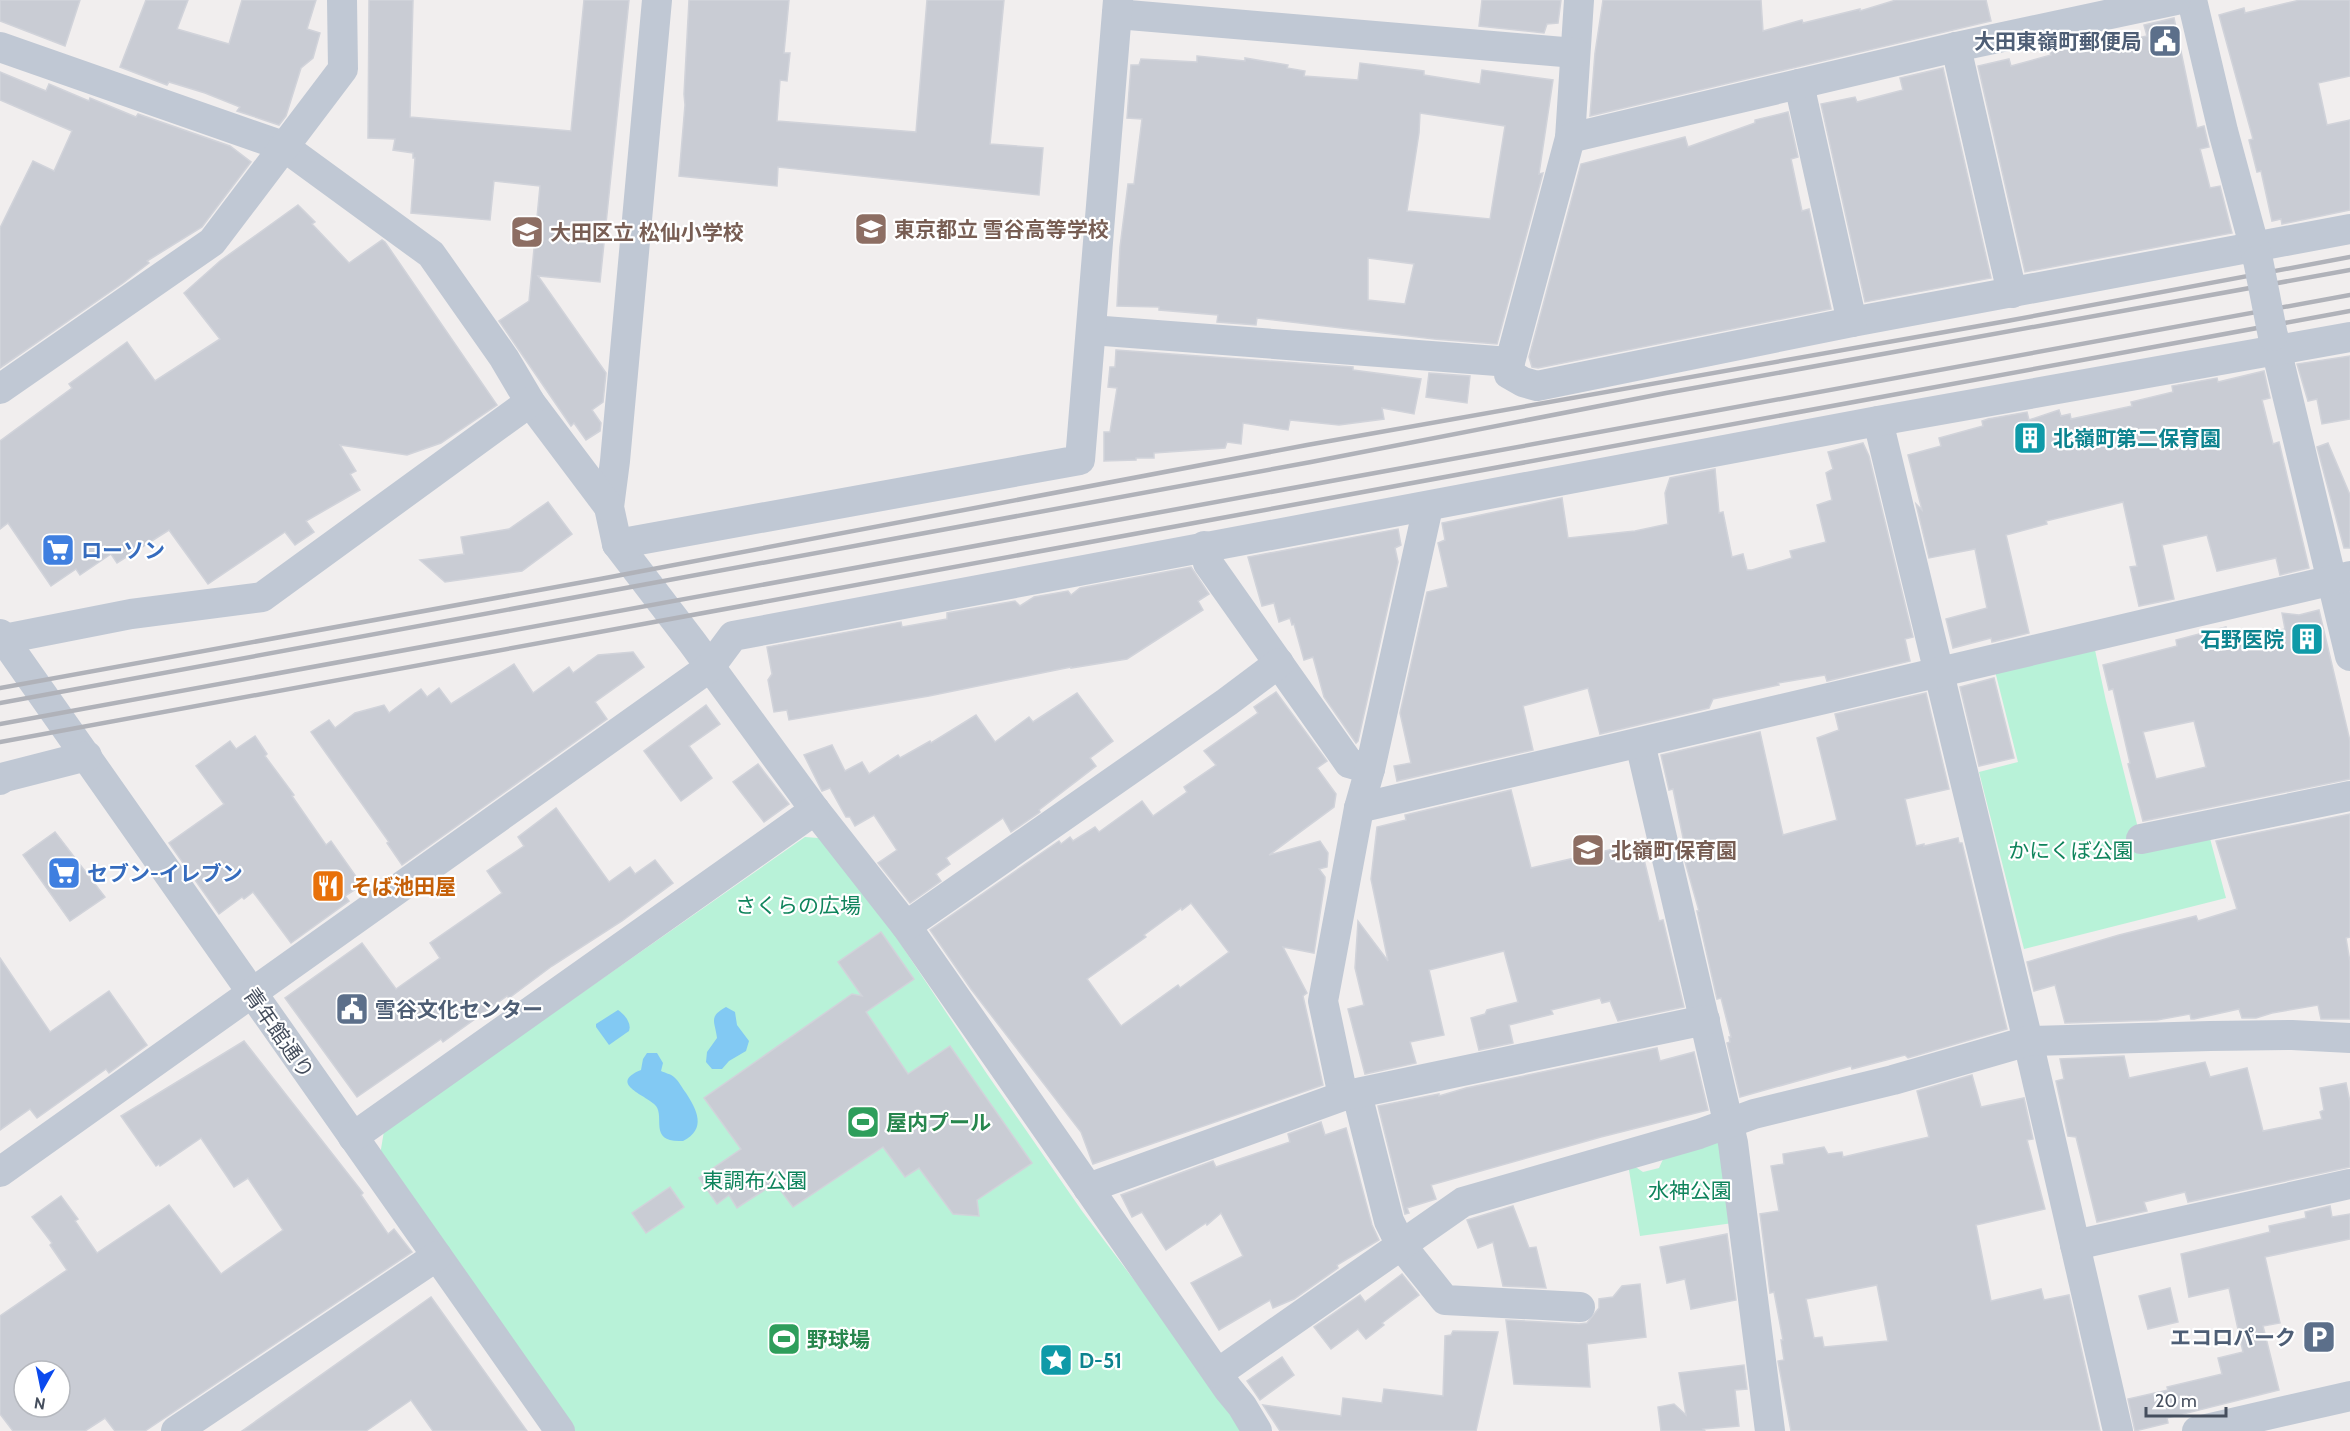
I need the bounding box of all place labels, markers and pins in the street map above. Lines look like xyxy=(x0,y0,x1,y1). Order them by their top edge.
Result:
public building icon: 大田東嶺町郵便局 xyxy=(2147,23,2183,59)
place label: 大田東嶺町郵便局 xyxy=(1974,29,2142,54)
school or university icon: 東京都立 雪谷高等学校 xyxy=(853,211,889,247)
school or university icon: 大田区立 松仙小学校 xyxy=(509,214,545,250)
place label: 東京都立 雪谷高等学校 xyxy=(894,217,1109,242)
place label: 大田区立 松仙小学校 xyxy=(550,220,744,245)
building icon: 北嶺町第二保育園 xyxy=(2012,420,2048,456)
place label: 北嶺町第二保育園 xyxy=(2053,426,2221,451)
supermarket icon: ローソン xyxy=(40,532,76,568)
place label: ローソン xyxy=(81,538,165,563)
building icon: 石野医院 xyxy=(2289,621,2325,657)
place label: 石野医院 xyxy=(2200,627,2284,652)
school or university icon: 北嶺町保育園 xyxy=(1570,832,1606,868)
place label: 北嶺町保育園 xyxy=(1611,838,1737,863)
supermarket icon: セブン-イレブン xyxy=(46,855,82,891)
place label: セブン-イレブン xyxy=(87,861,243,886)
restaurant icon: そば池田屋 xyxy=(310,868,346,904)
place label: そば池田屋 xyxy=(351,874,456,899)
public building icon: 雪谷文化センター xyxy=(334,991,370,1027)
place label: 雪谷文化センター xyxy=(375,997,543,1022)
sports icon: 屋内プール xyxy=(845,1104,881,1140)
place label: 屋内プール xyxy=(886,1110,991,1135)
parking icon: エコロパーク xyxy=(2301,1319,2337,1355)
sports icon: 野球場 xyxy=(766,1321,802,1357)
place label: エコロパーク xyxy=(2170,1325,2296,1350)
place label: 野球場 xyxy=(807,1327,870,1352)
place icon: D-51 xyxy=(1038,1342,1074,1378)
place label: D-51 xyxy=(1079,1348,1122,1373)

